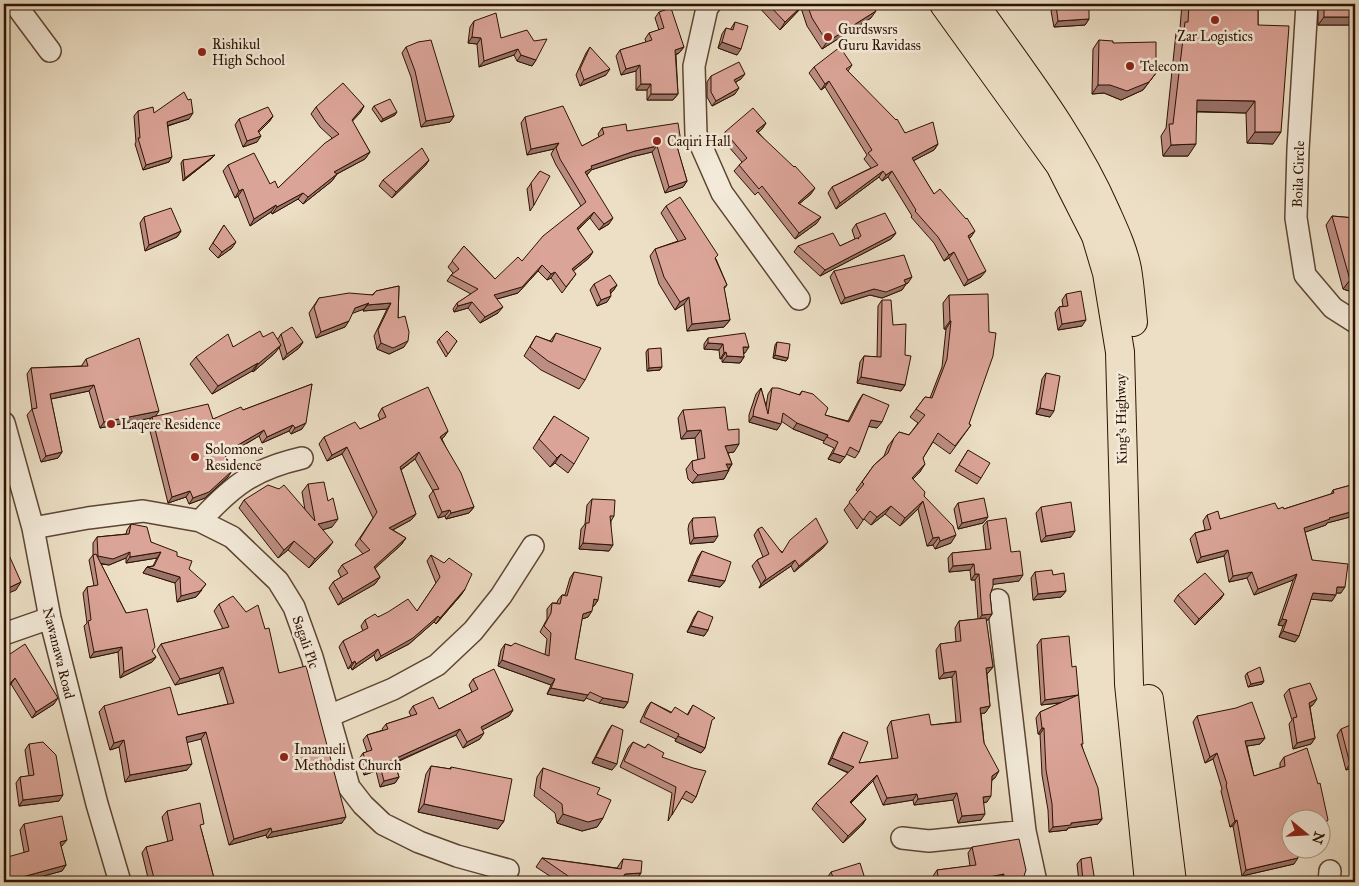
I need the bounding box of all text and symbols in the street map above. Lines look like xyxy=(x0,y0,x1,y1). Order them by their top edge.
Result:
marker: Zar Logistics xyxy=(1209,14,1221,26)
place label: Gurdswsrs Guru Ravidass xyxy=(838,21,921,54)
place label: Zar Logistics xyxy=(1177,28,1253,45)
marker: Gurdswsrs Guru Ravidass xyxy=(822,31,834,43)
place label: Rishikul High School xyxy=(212,36,285,69)
marker: Rishikul High School xyxy=(196,46,208,58)
place label: Telecom xyxy=(1140,58,1189,75)
marker: Telecom xyxy=(1124,60,1136,72)
place label: Caqiri Hall xyxy=(667,133,731,151)
marker: Caqiri Hall xyxy=(651,135,663,147)
street label: Boila Circle xyxy=(1289,140,1308,208)
street label: King's Highway xyxy=(1112,373,1131,465)
place label: Laqere Residence xyxy=(121,416,221,434)
marker: Laqere Residence xyxy=(105,418,117,430)
place label: Solomone Residence xyxy=(205,441,263,474)
marker: Solomone Residence xyxy=(189,451,201,463)
street label: Nawanawa Road xyxy=(39,606,78,701)
street label: Sagali Plc xyxy=(289,614,323,671)
place label: Imanueli Methodist Church xyxy=(294,741,402,774)
marker: Imanueli Methodist Church xyxy=(278,751,290,763)
north arrow xyxy=(1282,808,1332,858)
text: N xyxy=(1308,830,1328,846)

